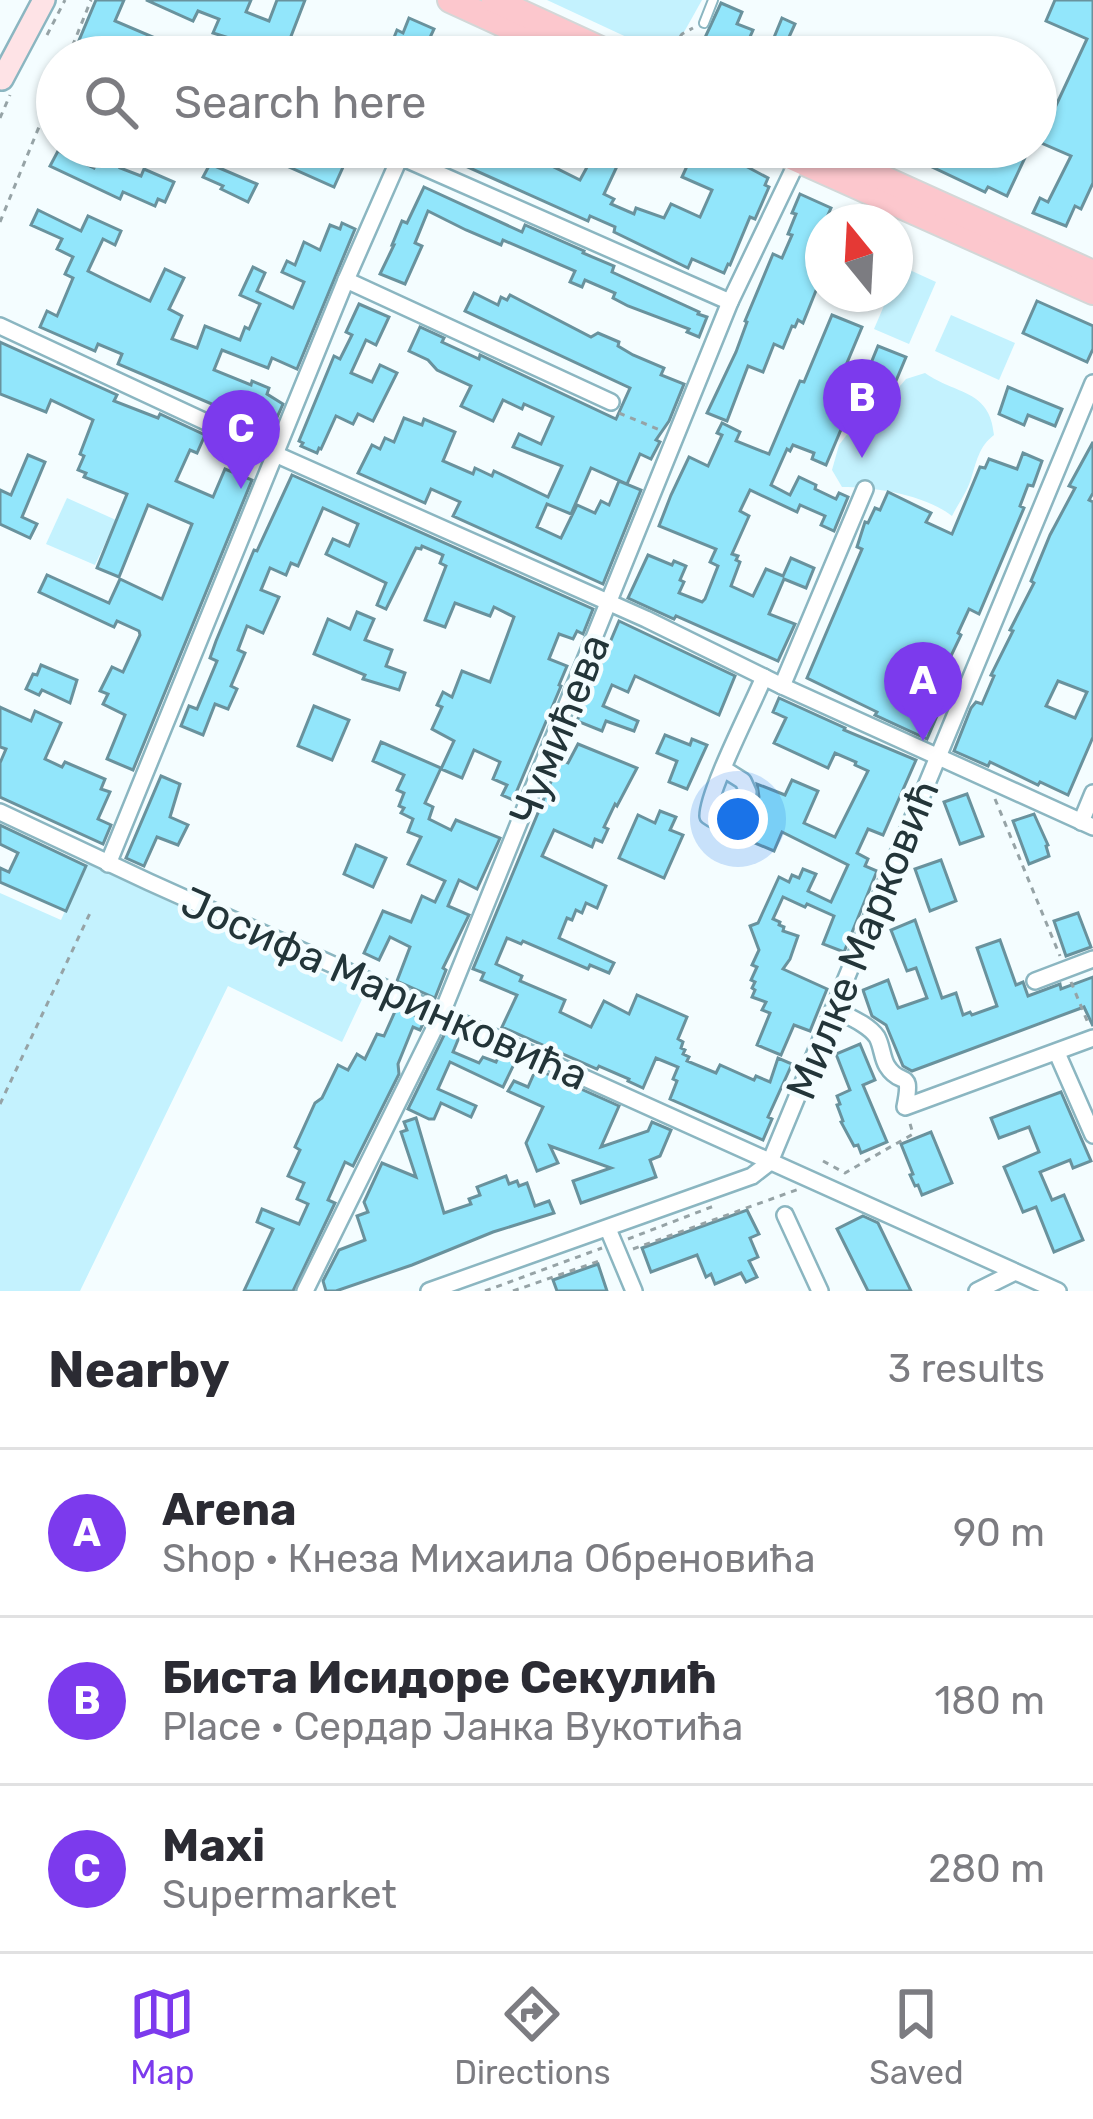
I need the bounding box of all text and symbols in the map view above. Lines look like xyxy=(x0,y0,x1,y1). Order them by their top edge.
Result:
search box xyxy=(36,36,1057,168)
icon: search xyxy=(78,69,144,135)
text: Search here xyxy=(174,76,426,129)
north arrow xyxy=(805,204,913,312)
pin: B xyxy=(823,359,901,458)
pin: C xyxy=(202,390,280,489)
street label: Чумићева xyxy=(499,627,621,832)
pin: A xyxy=(884,642,962,741)
street label: Милке Марковић xyxy=(776,772,950,1107)
your location xyxy=(708,789,768,849)
street label: Јосифа Маринковића xyxy=(174,877,596,1101)
text: Nearby xyxy=(48,1339,230,1400)
text: 3 results xyxy=(888,1346,1045,1392)
text: Arena xyxy=(162,1483,297,1536)
text: A xyxy=(73,1510,101,1556)
text: 90 m xyxy=(953,1510,1045,1556)
text: Shop · Кнеза Михаила Обреновића xyxy=(162,1536,815,1582)
text: Биста Исидоре Секулић xyxy=(162,1651,718,1704)
text: B xyxy=(73,1678,101,1724)
text: 180 m xyxy=(935,1678,1045,1724)
text: Place · Сердар Јанка Вукотића xyxy=(162,1704,743,1750)
text: Maxi xyxy=(162,1819,265,1872)
text: C xyxy=(73,1846,101,1892)
text: 280 m xyxy=(928,1846,1045,1892)
text: Supermarket xyxy=(162,1872,397,1918)
tab: Map xyxy=(129,1981,195,2092)
tab: Directions xyxy=(454,1981,611,2092)
tab: Saved xyxy=(869,1981,964,2092)

